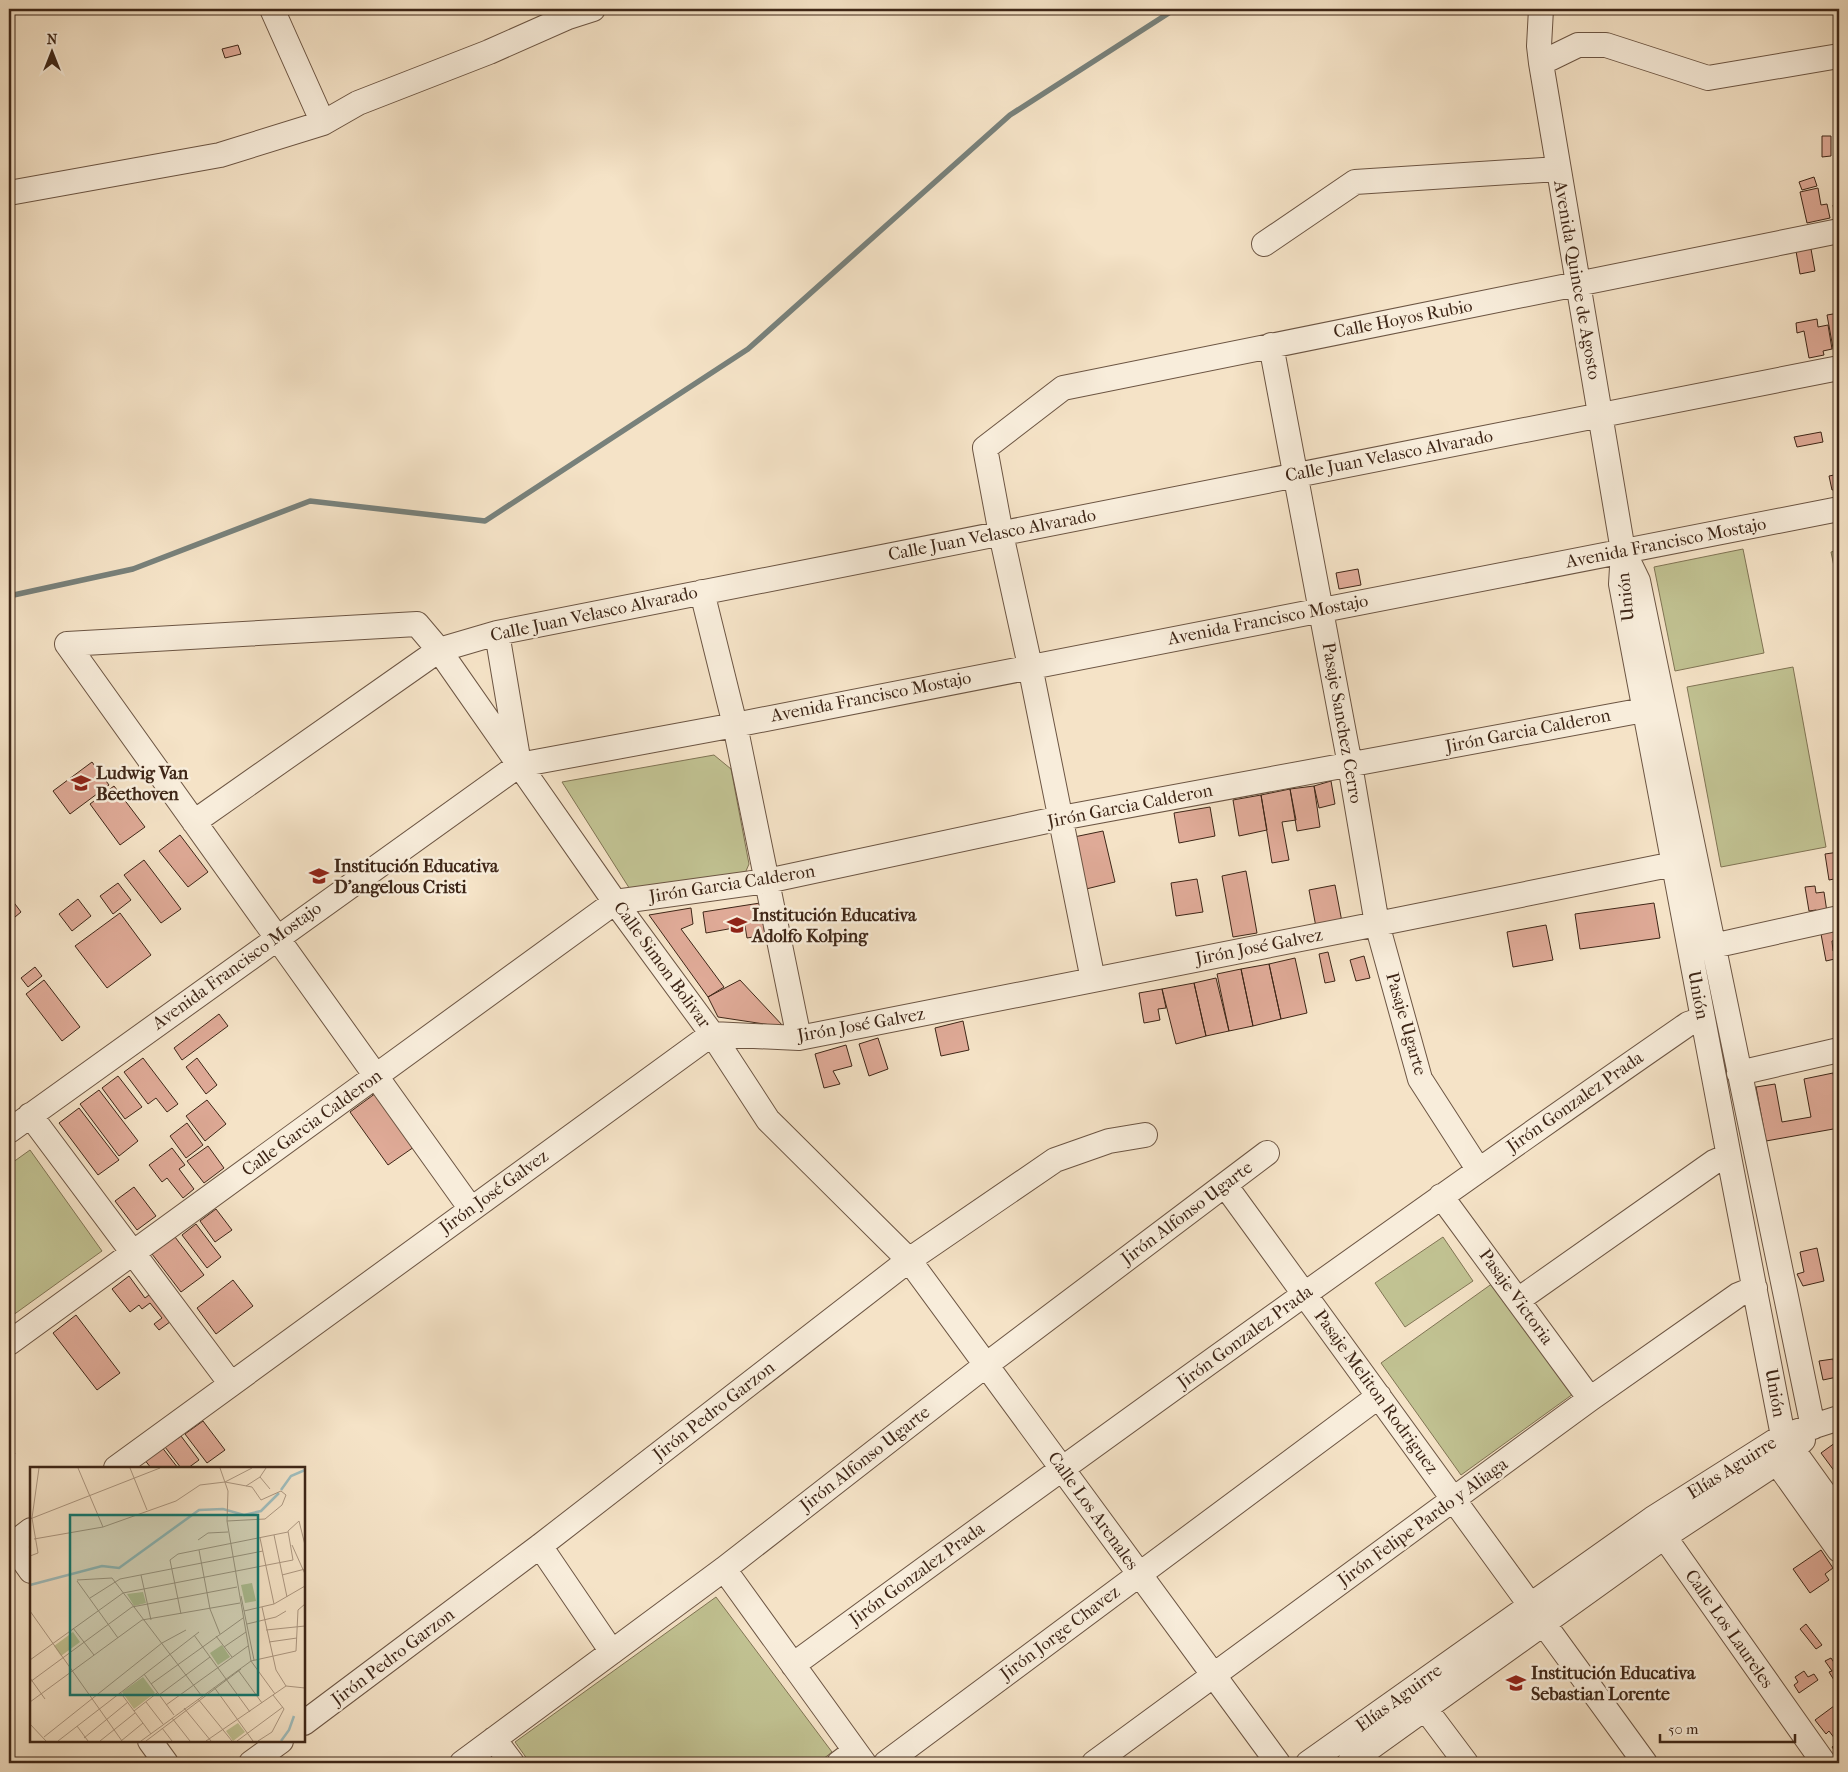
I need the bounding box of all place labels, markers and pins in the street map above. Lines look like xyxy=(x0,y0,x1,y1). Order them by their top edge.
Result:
place label: Ludwig Van Beethoven xyxy=(96,763,189,805)
school or university icon: Ludwig Van Beethoven xyxy=(70,772,92,794)
place label: Institución Educativa D'angelous Cristi xyxy=(334,856,499,898)
school or university icon: Institución Educativa D'angelous Cristi xyxy=(308,865,330,887)
place label: Institución Educativa Adolfo Kolping xyxy=(751,905,917,947)
school or university icon: Institución Educativa Adolfo Kolping xyxy=(726,914,748,936)
place label: Institución Educativa Sebastian Lorente xyxy=(1531,1663,1696,1705)
school or university icon: Institución Educativa Sebastian Lorente xyxy=(1505,1672,1527,1694)

